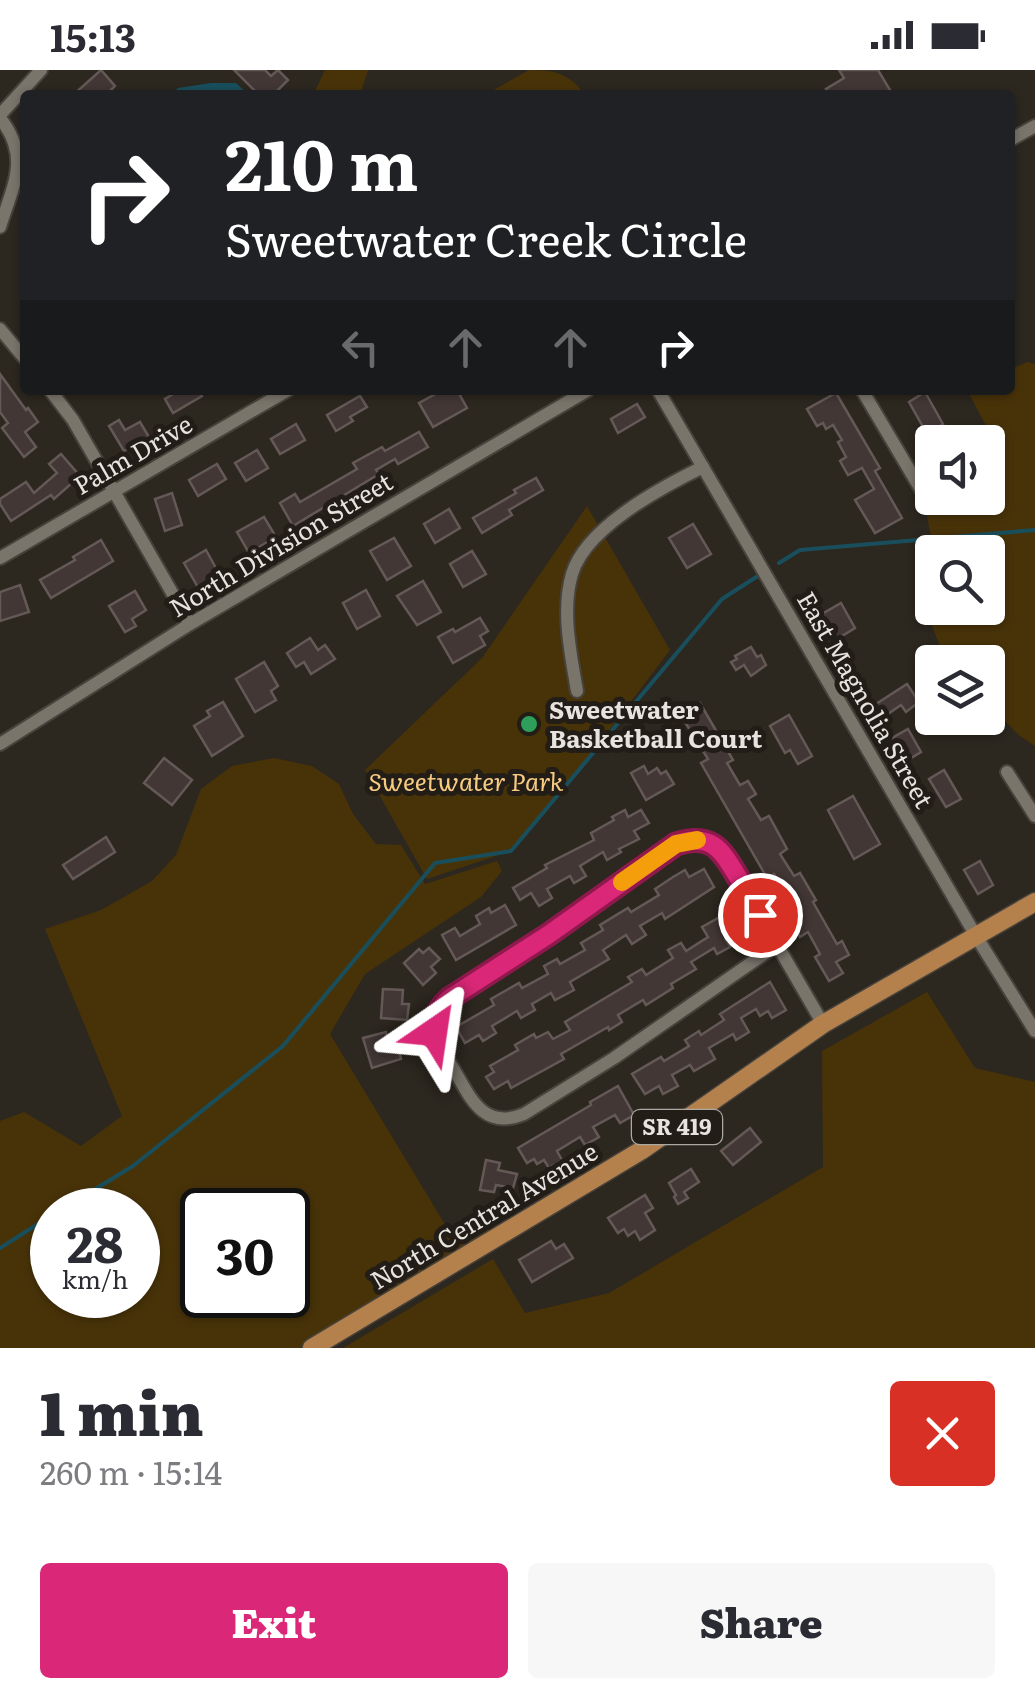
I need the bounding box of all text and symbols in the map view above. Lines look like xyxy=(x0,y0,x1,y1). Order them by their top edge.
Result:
text: 15:13 xyxy=(50,7,136,64)
text: 210 m xyxy=(225,109,418,213)
icon: right xyxy=(60,130,190,260)
text: Sweetwater Creek Circle xyxy=(225,204,747,271)
icon: left xyxy=(333,320,388,375)
icon: ahead xyxy=(438,320,493,375)
icon: ahead xyxy=(543,320,598,375)
icon: right xyxy=(648,320,703,375)
street label: Palm Drive xyxy=(66,405,199,503)
map controls xyxy=(915,425,1005,735)
button: sound xyxy=(915,425,1005,515)
street label: North Division Street xyxy=(162,462,399,625)
button: search xyxy=(915,535,1005,625)
street label: East Magnolia Street xyxy=(789,584,943,814)
button: layers xyxy=(915,645,1005,735)
place label: Sweetwater Basketball Court xyxy=(549,690,762,756)
marker: Sweetwater Basketball Court xyxy=(518,713,540,735)
park label: Sweetwater Park xyxy=(368,762,564,799)
pin xyxy=(718,873,803,958)
icon: arrive xyxy=(733,888,788,943)
position arrow xyxy=(382,980,486,1084)
road number: SR 419 xyxy=(632,1110,722,1144)
street label: North Central Avenue xyxy=(362,1132,604,1297)
speed limit sign: 30 xyxy=(180,1188,310,1318)
text: 28 xyxy=(67,1204,123,1278)
text: km/h xyxy=(62,1260,128,1297)
text: 1 min xyxy=(40,1365,204,1454)
button: close xyxy=(890,1381,995,1486)
text: 260 m · 15:14 xyxy=(40,1447,222,1495)
button: Exit xyxy=(40,1563,508,1678)
button: Share xyxy=(528,1563,995,1678)

